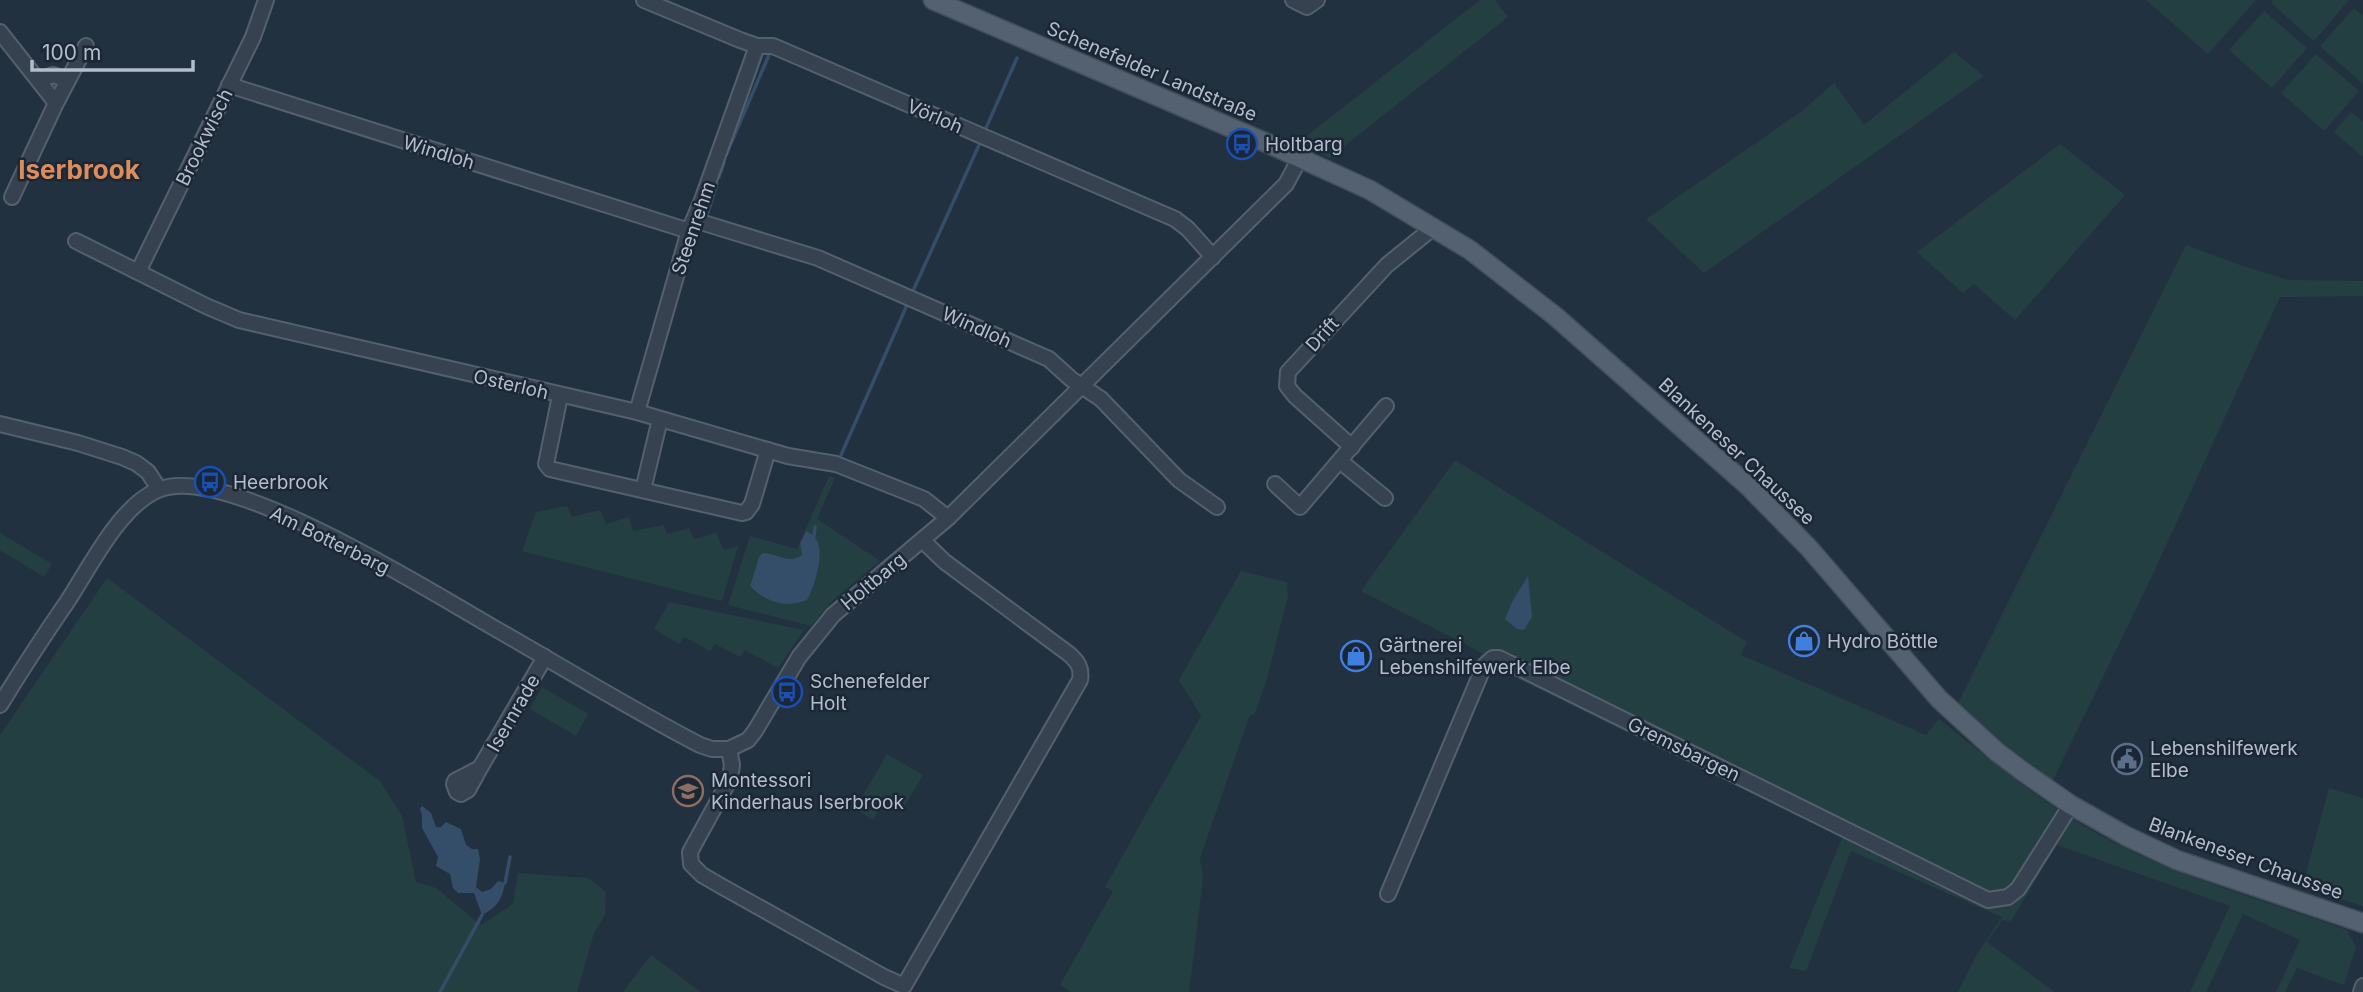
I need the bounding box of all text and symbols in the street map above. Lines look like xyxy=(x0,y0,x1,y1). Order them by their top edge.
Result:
street label: Schenefelder Landstraße xyxy=(1043,17,1260,126)
scale bar xyxy=(32,28,192,72)
text: 100 m xyxy=(42,40,101,65)
street label: Brookwisch xyxy=(171,85,238,189)
street label: Vörloh xyxy=(904,95,966,138)
bus stop icon: Holtbarg xyxy=(1225,127,1259,161)
street label: Windloh xyxy=(400,131,477,174)
place label: Holtbarg xyxy=(1265,133,1343,156)
district label: Iserbrook xyxy=(18,154,140,185)
street label: Steenrehm xyxy=(667,178,720,278)
street label: Windloh xyxy=(939,302,1015,353)
street label: Drift xyxy=(1301,312,1344,356)
street label: Osterloh xyxy=(471,365,551,404)
street label: Blankeneser Chaussee xyxy=(1654,373,1820,530)
bus stop icon: Heerbrook xyxy=(193,465,227,499)
place label: Heerbrook xyxy=(233,471,329,494)
street label: Am Botterbarg xyxy=(266,502,393,579)
street label: Holtbarg xyxy=(836,548,910,615)
shop icon: Hydro Böttle xyxy=(1787,624,1821,658)
place label: Hydro Böttle xyxy=(1827,630,1938,653)
place label: Gärtnerei Lebenshilfewerk Elbe xyxy=(1379,634,1571,679)
shop icon: Gärtnerei Lebenshilfewerk Elbe xyxy=(1339,639,1373,673)
place label: Schenefelder Holt xyxy=(810,670,930,715)
street label: Isernrade xyxy=(482,671,545,756)
bus stop icon: Schenefelder Holt xyxy=(770,675,804,709)
street label: Gremsbargen xyxy=(1624,712,1744,787)
place label: Lebenshilfewerk Elbe xyxy=(2150,737,2298,782)
public building icon: Lebenshilfewerk Elbe xyxy=(2110,742,2144,776)
place label: Montessori Kinderhaus Iserbrook xyxy=(711,769,904,814)
school or university icon: Montessori Kinderhaus Iserbrook xyxy=(671,774,705,808)
street label: Blankeneser Chaussee xyxy=(2146,813,2346,904)

